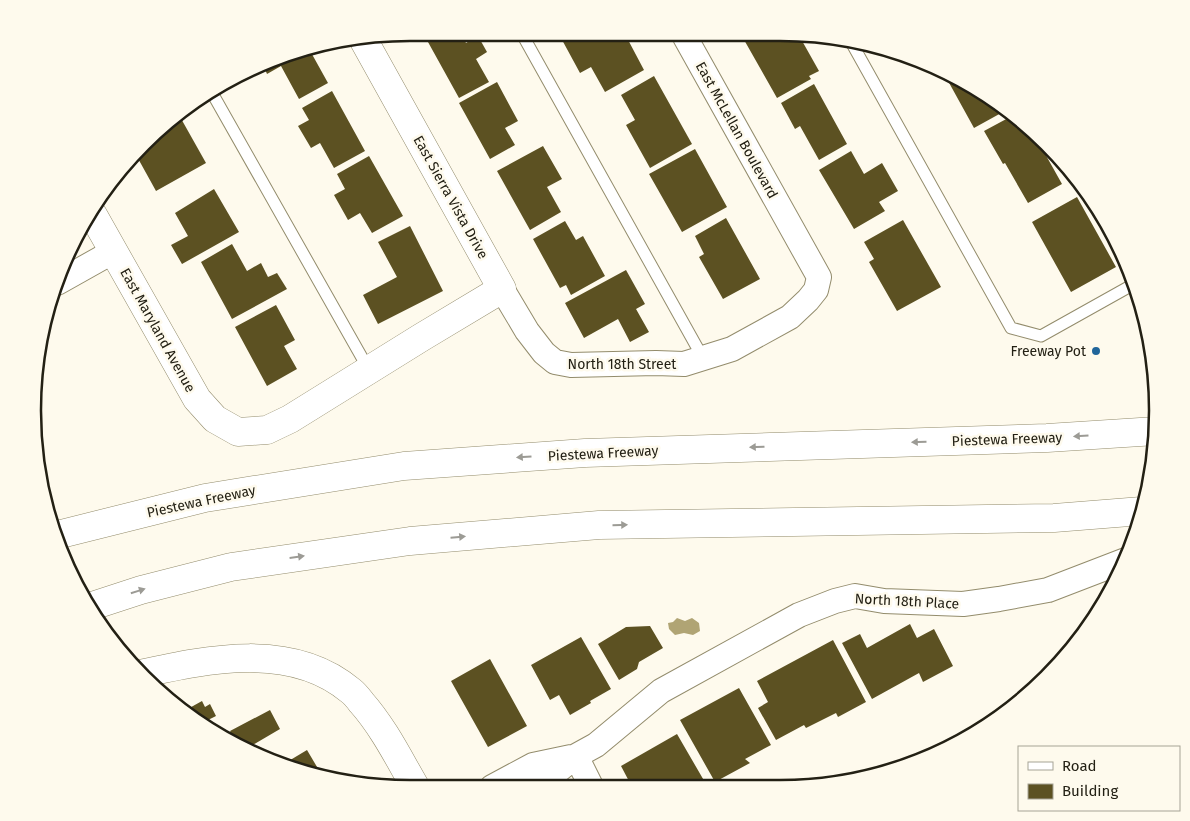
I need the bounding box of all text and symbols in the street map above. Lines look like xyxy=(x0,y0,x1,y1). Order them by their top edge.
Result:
street label: East McLellan Boulevard xyxy=(692,59,781,202)
street label: East Sierra Vista Drive xyxy=(410,133,492,262)
street label: East Maryland Avenue xyxy=(116,265,199,395)
place label: Freeway Pot xyxy=(1011,343,1087,360)
marker: Freeway Pot xyxy=(1090,345,1102,357)
street label: North 18th Street xyxy=(568,356,677,373)
street label: Piestewa Freeway xyxy=(951,429,1063,450)
one-way arrow xyxy=(1073,432,1089,440)
one-way arrow xyxy=(911,438,927,446)
street label: Piestewa Freeway xyxy=(547,442,659,465)
one-way arrow xyxy=(748,444,764,452)
one-way arrow xyxy=(516,454,532,462)
street label: Piestewa Freeway xyxy=(145,482,257,521)
one-way arrow xyxy=(612,521,628,529)
one-way arrow xyxy=(450,533,466,541)
one-way arrow xyxy=(289,553,305,561)
one-way arrow xyxy=(131,587,146,595)
street label: North 18th Place xyxy=(854,590,960,613)
legend xyxy=(1018,746,1180,811)
text: Road xyxy=(1062,757,1097,775)
text: Building xyxy=(1062,782,1118,800)

